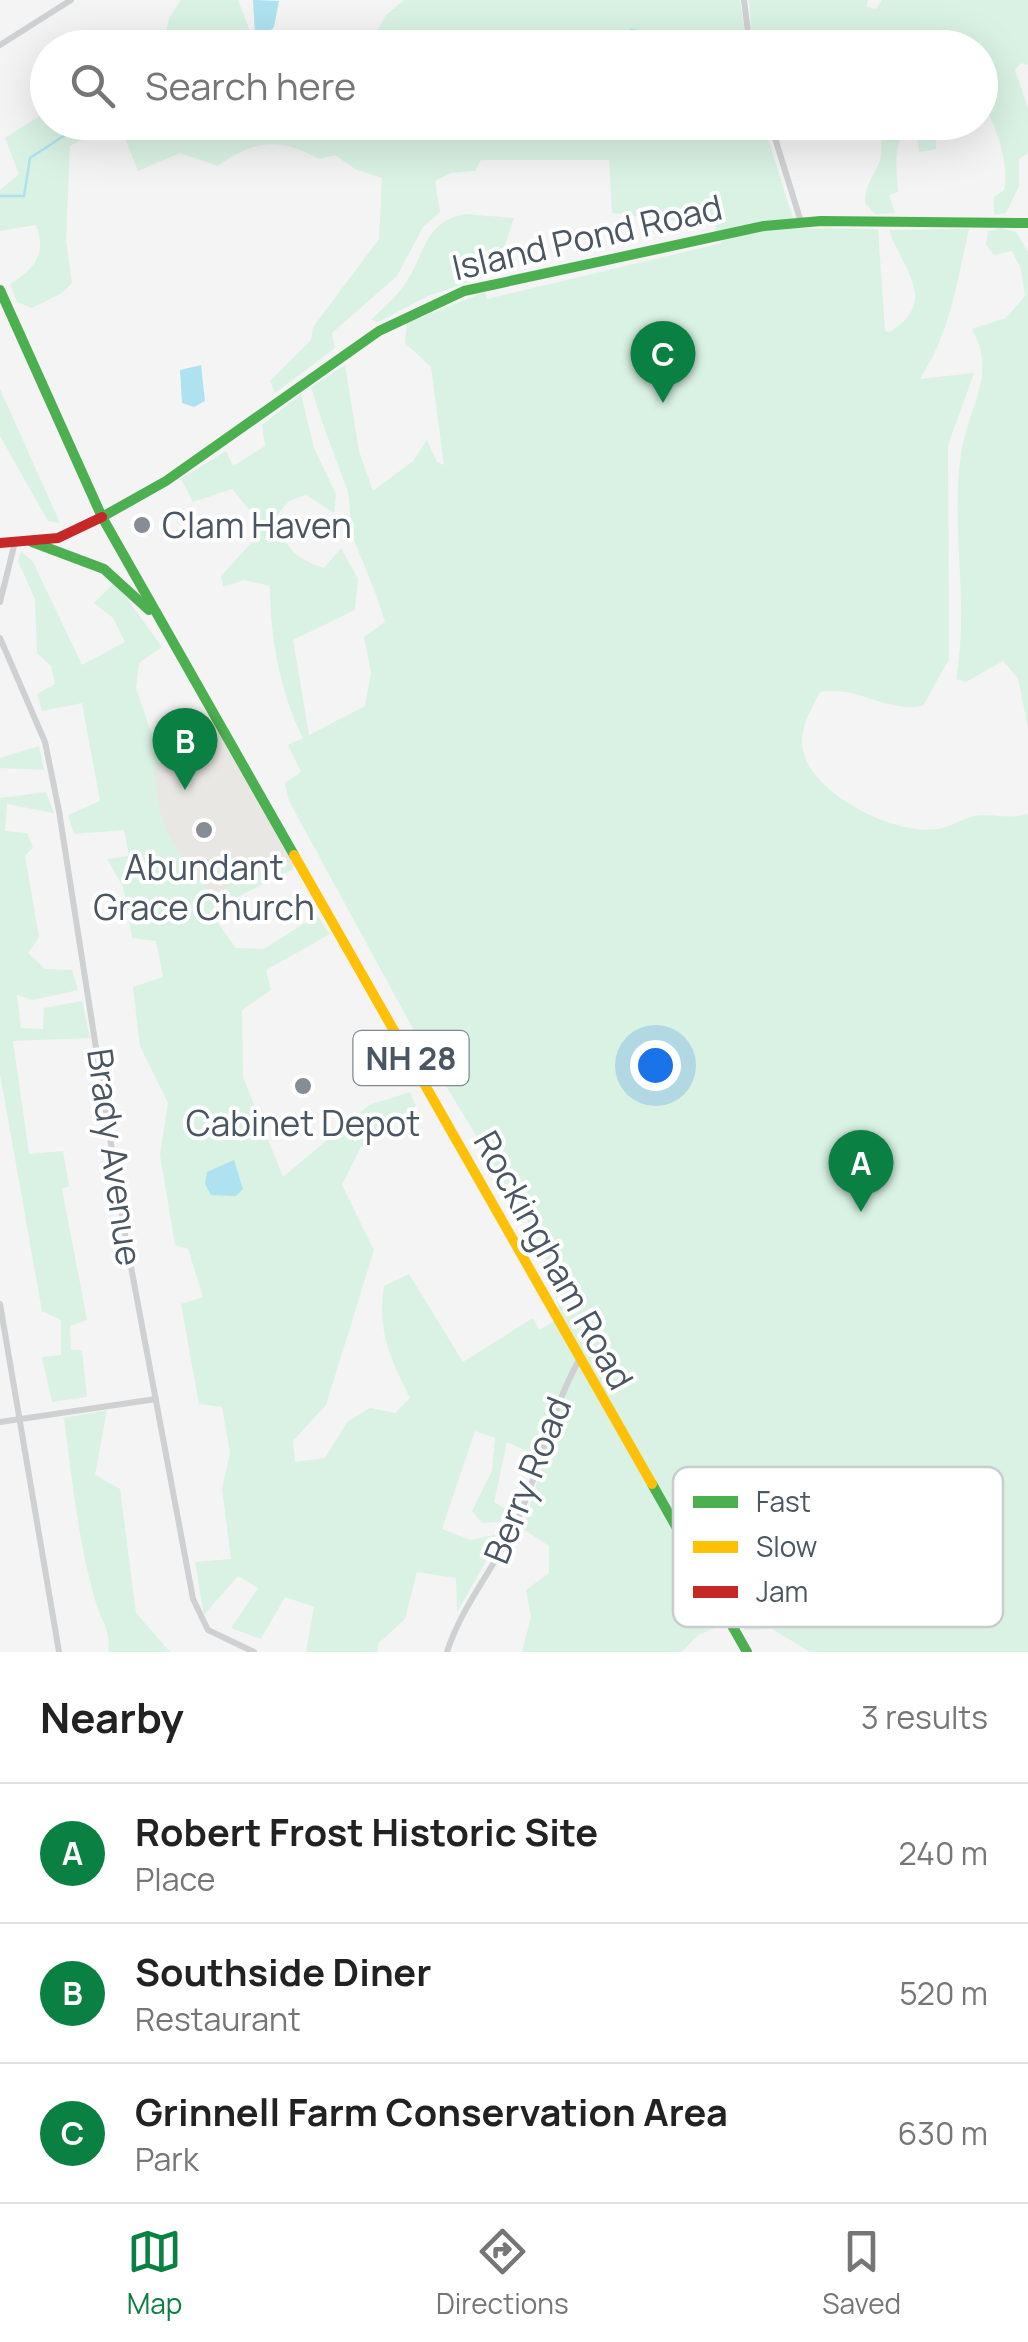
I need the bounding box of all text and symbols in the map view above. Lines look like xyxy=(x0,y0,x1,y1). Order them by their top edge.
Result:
search box xyxy=(30,30,998,140)
icon: search xyxy=(65,58,120,113)
text: Search here xyxy=(145,59,356,111)
street label: Island Pond Road xyxy=(447,183,727,291)
pin: C xyxy=(630,320,696,403)
place label: Clam Haven xyxy=(162,501,352,549)
marker: Clam Haven xyxy=(131,514,153,536)
pin: B xyxy=(152,708,218,790)
marker: Abundant Grace Church xyxy=(193,819,215,841)
place label: Abundant Grace Church xyxy=(93,843,315,931)
road number: NH 28 xyxy=(354,1031,468,1085)
your location xyxy=(630,1040,681,1091)
street label: Brady Avenue xyxy=(76,1045,154,1269)
marker: Cabinet Depot xyxy=(292,1075,314,1097)
place label: Cabinet Depot xyxy=(186,1099,420,1147)
street label: Rockingham Road xyxy=(463,1122,645,1398)
pin: A xyxy=(828,1130,894,1212)
street label: Berry Road xyxy=(472,1390,582,1570)
legend xyxy=(673,1467,1003,1627)
text: Fast xyxy=(756,1482,811,1520)
text: Slow xyxy=(756,1527,817,1565)
text: Jam xyxy=(756,1572,808,1610)
text: Nearby xyxy=(40,1688,184,1746)
text: 3 results xyxy=(861,1695,988,1739)
text: Robert Frost Historic Site xyxy=(135,1805,598,1857)
text: A xyxy=(62,1831,83,1875)
text: 240 m xyxy=(898,1831,988,1875)
text: Place xyxy=(135,1857,216,1901)
text: Southside Diner xyxy=(135,1945,431,1997)
text: B xyxy=(62,1971,83,2015)
text: 520 m xyxy=(899,1971,988,2015)
text: Restaurant xyxy=(135,1997,301,2041)
text: Grinnell Farm Conservation Area xyxy=(135,2085,728,2137)
text: C xyxy=(61,2111,84,2155)
text: 630 m xyxy=(897,2111,988,2155)
text: Park xyxy=(135,2137,199,2181)
tab: Map xyxy=(127,2224,182,2322)
tab: Directions xyxy=(436,2224,569,2322)
tab: Saved xyxy=(822,2224,901,2322)

